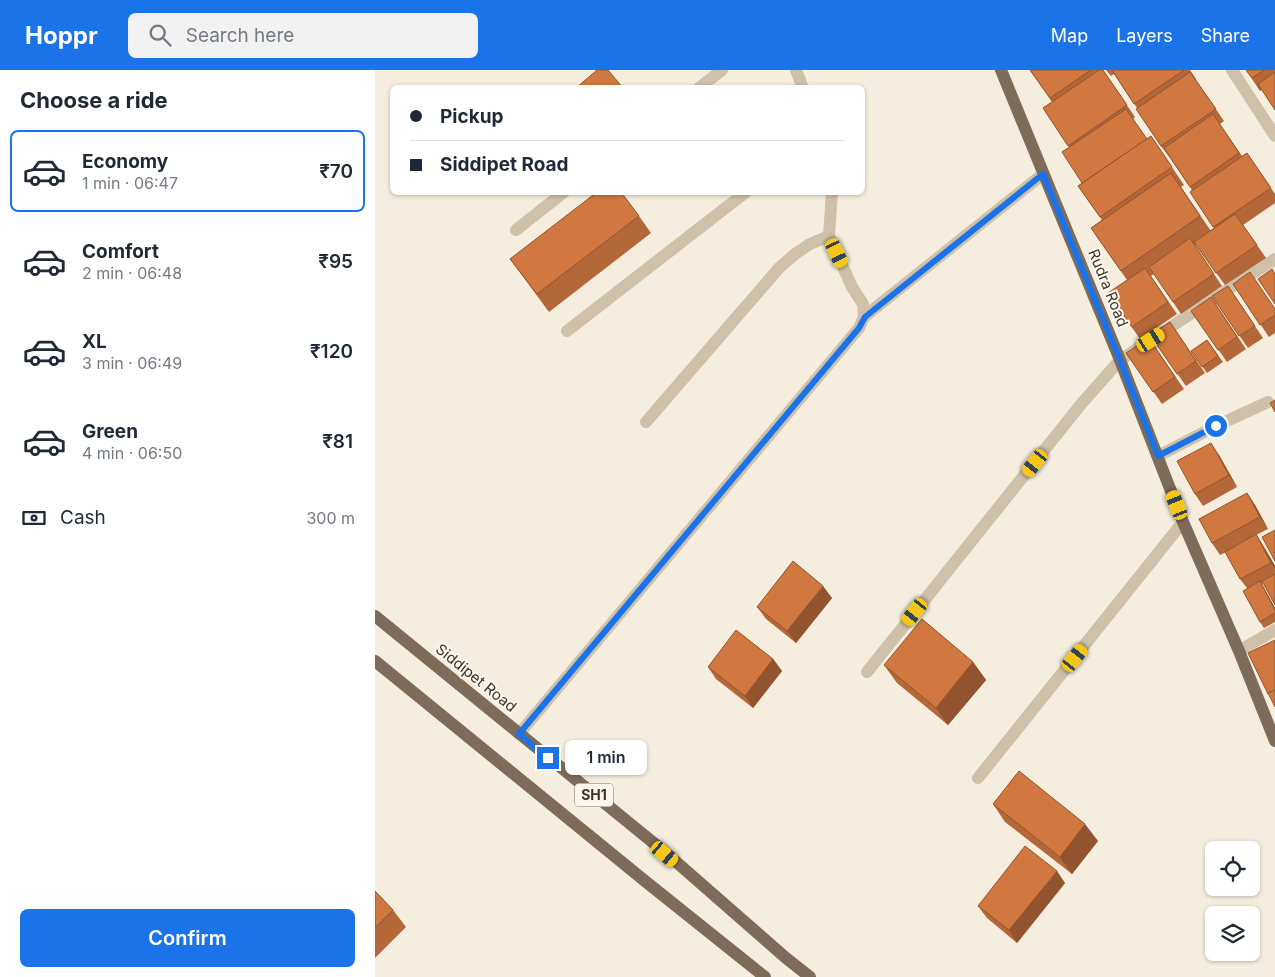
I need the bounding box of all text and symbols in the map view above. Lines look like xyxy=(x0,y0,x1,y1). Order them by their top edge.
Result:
search box xyxy=(128,13,478,58)
text: Hoppr xyxy=(25,21,98,50)
icon: search xyxy=(146,21,174,49)
text: Search here xyxy=(186,24,294,47)
text: Map xyxy=(1051,25,1088,46)
text: Layers xyxy=(1116,25,1173,46)
text: Share xyxy=(1201,25,1250,46)
text: Choose a ride xyxy=(20,87,168,113)
text: Pickup xyxy=(440,105,503,128)
icon: car xyxy=(22,149,67,194)
text: Economy xyxy=(82,150,168,173)
text: Siddipet Road xyxy=(440,153,569,176)
text: ₹70 xyxy=(319,160,353,183)
text: 1 min · 06:47 xyxy=(82,173,178,193)
car xyxy=(823,236,850,270)
icon: car xyxy=(22,239,67,284)
text: Comfort xyxy=(82,240,159,263)
street label: Rudra Road xyxy=(1084,246,1133,329)
text: ₹95 xyxy=(318,250,353,273)
text: 2 min · 06:48 xyxy=(82,263,182,283)
car xyxy=(1134,326,1167,354)
icon: car xyxy=(22,329,67,374)
text: XL xyxy=(82,330,107,353)
text: ₹120 xyxy=(310,340,353,363)
text: 3 min · 06:49 xyxy=(82,353,182,373)
route start xyxy=(1205,415,1227,437)
icon: car xyxy=(22,419,67,464)
text: Green xyxy=(82,420,138,443)
text: ₹81 xyxy=(322,430,353,453)
text: 4 min · 06:50 xyxy=(82,443,182,463)
car xyxy=(1019,447,1050,479)
car xyxy=(1164,488,1189,522)
icon: cash xyxy=(20,504,48,532)
text: Cash xyxy=(60,506,106,529)
text: 300 m xyxy=(306,508,355,528)
car xyxy=(899,596,930,628)
street label: Siddipet Road xyxy=(432,639,521,716)
car xyxy=(1059,642,1090,674)
callout: 1 min xyxy=(565,740,648,776)
route end xyxy=(537,747,559,769)
text: 1 min xyxy=(586,747,626,767)
road number: SH1 xyxy=(575,784,613,806)
car xyxy=(648,839,681,869)
map controls xyxy=(1205,841,1260,961)
button: locate xyxy=(1205,841,1260,896)
button: layers xyxy=(1205,906,1260,961)
button: Confirm xyxy=(20,909,355,967)

